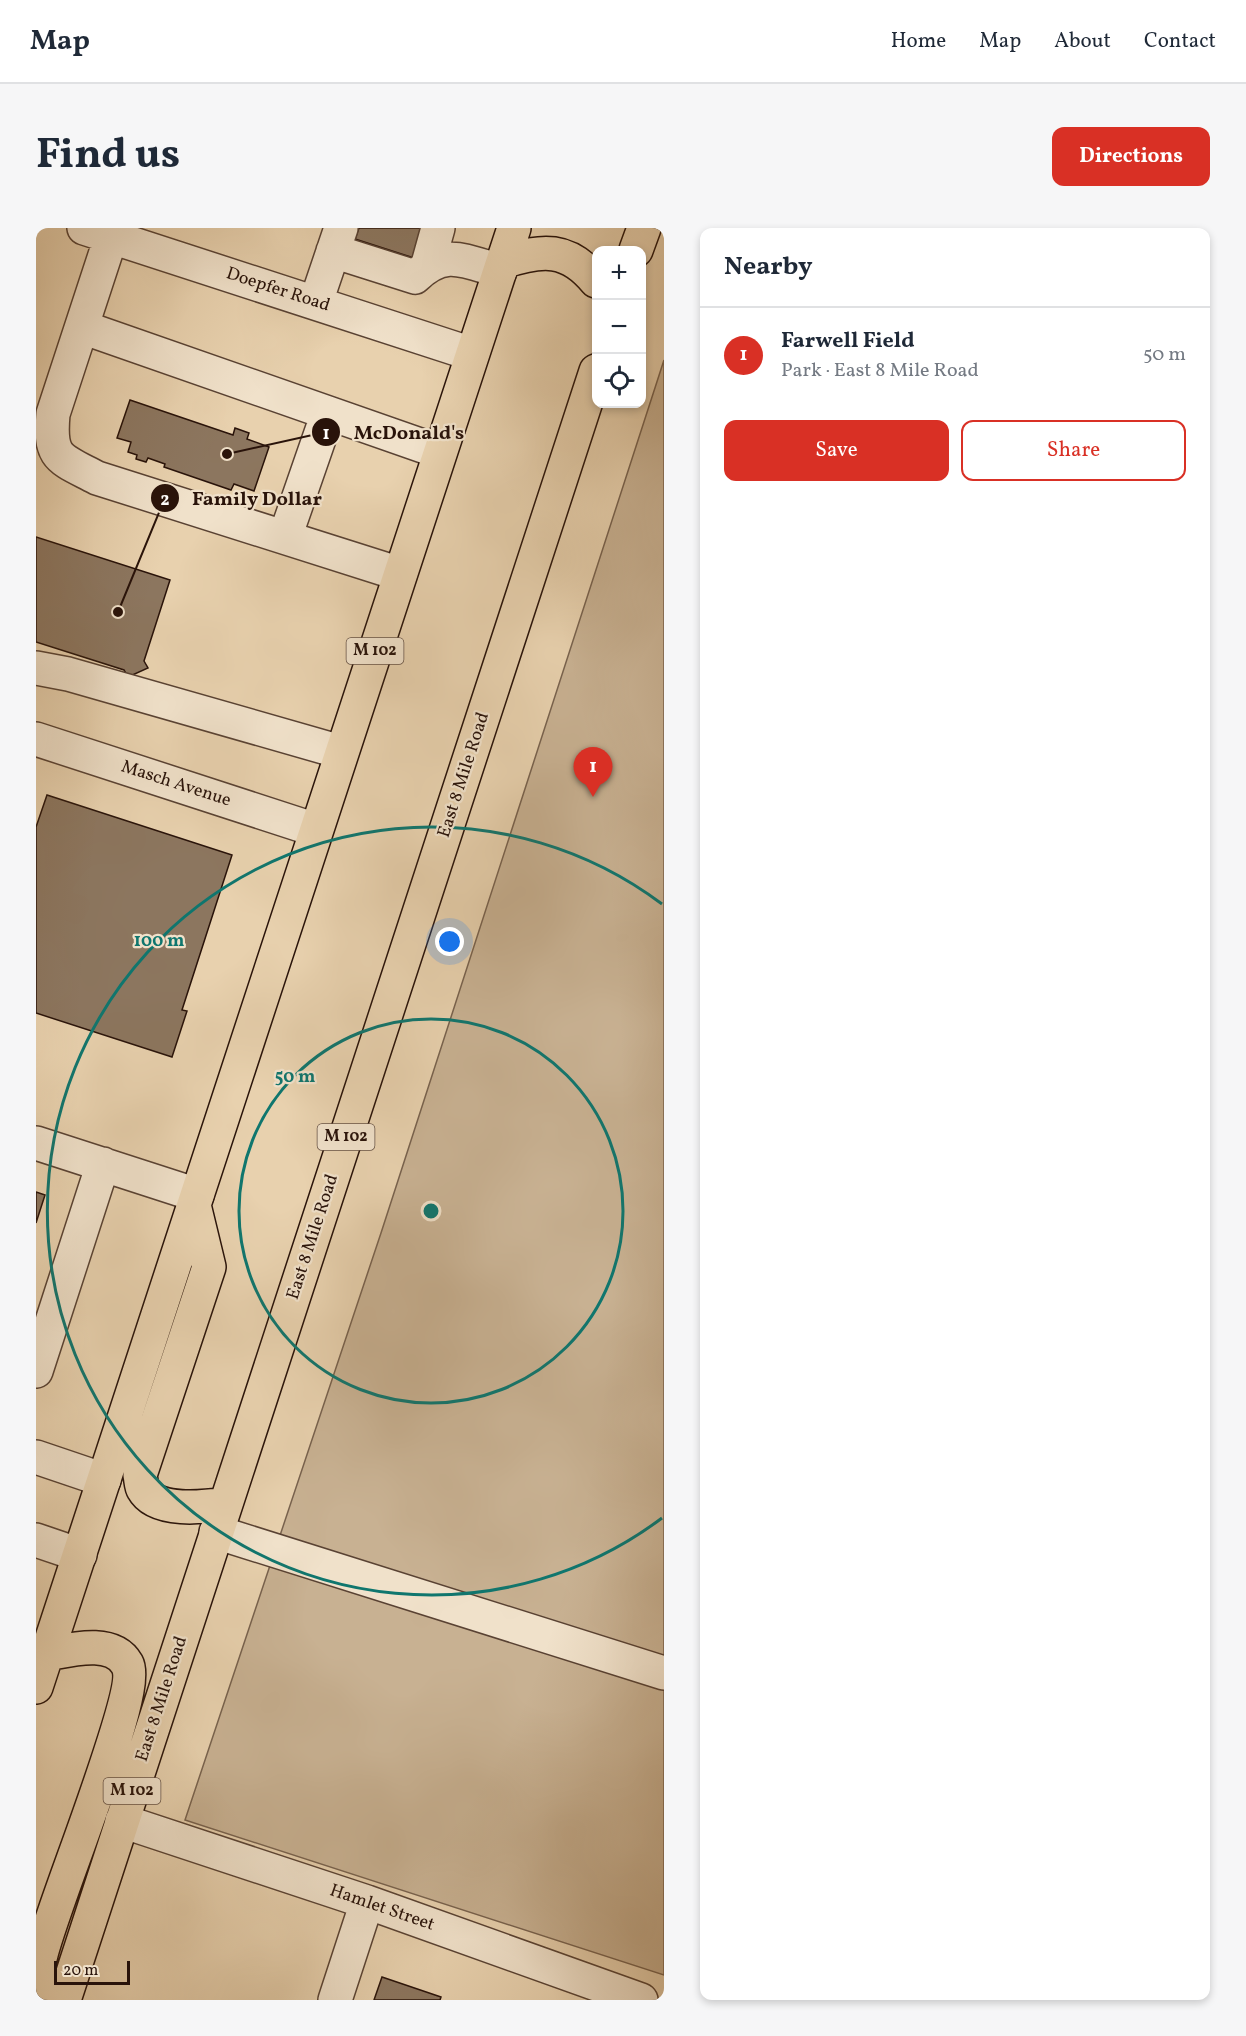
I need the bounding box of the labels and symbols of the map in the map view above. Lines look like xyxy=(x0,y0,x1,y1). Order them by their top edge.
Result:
street label: Doepfer Road xyxy=(223,261,333,319)
callout: McDonald's xyxy=(311,413,476,451)
text: McDonald's xyxy=(354,420,464,448)
text: 1 xyxy=(322,422,330,447)
callout: Family Dollar xyxy=(150,479,334,517)
text: Family Dollar xyxy=(192,486,322,514)
text: 2 xyxy=(160,488,170,513)
road number: M 102 xyxy=(346,638,404,664)
street label: East 8 Mile Road xyxy=(432,709,496,841)
pin: 1 xyxy=(574,748,612,797)
street label: Masch Avenue xyxy=(118,754,234,814)
your location xyxy=(435,927,464,956)
text: 100 m xyxy=(134,929,184,954)
text: 50 m xyxy=(275,1065,315,1090)
road number: M 102 xyxy=(318,1124,374,1150)
street label: East 8 Mile Road xyxy=(281,1171,345,1303)
centre of rings xyxy=(421,1201,441,1221)
street label: East 8 Mile Road xyxy=(130,1633,194,1765)
road number: M 102 xyxy=(104,1778,160,1804)
street label: Hamlet Street xyxy=(326,1878,438,1938)
scale bar xyxy=(54,1958,130,1986)

